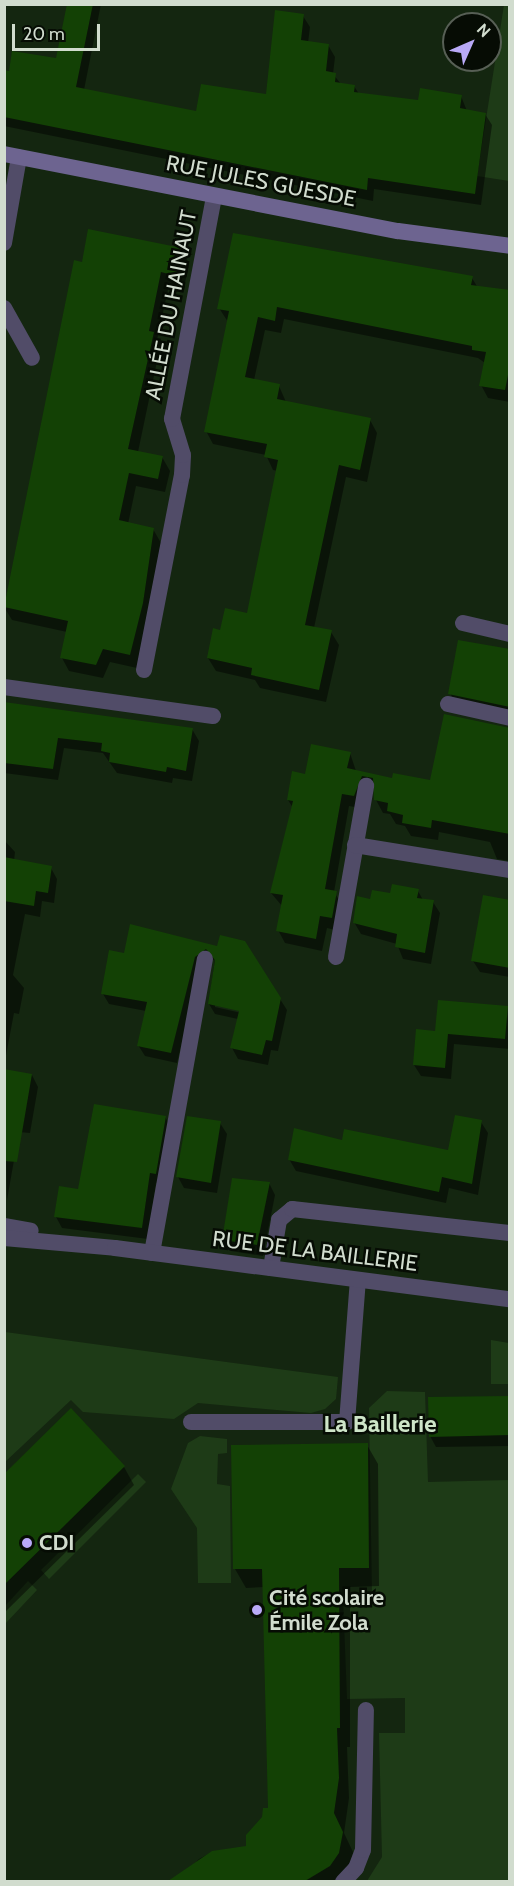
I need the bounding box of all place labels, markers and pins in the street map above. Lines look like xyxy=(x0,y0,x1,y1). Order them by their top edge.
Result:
place label: CDI xyxy=(39,1530,74,1556)
marker: CDI xyxy=(20,1536,34,1550)
place label: Cité scolaire Émile Zola xyxy=(269,1584,384,1636)
marker: Cité scolaire Émile Zola xyxy=(250,1603,264,1617)

